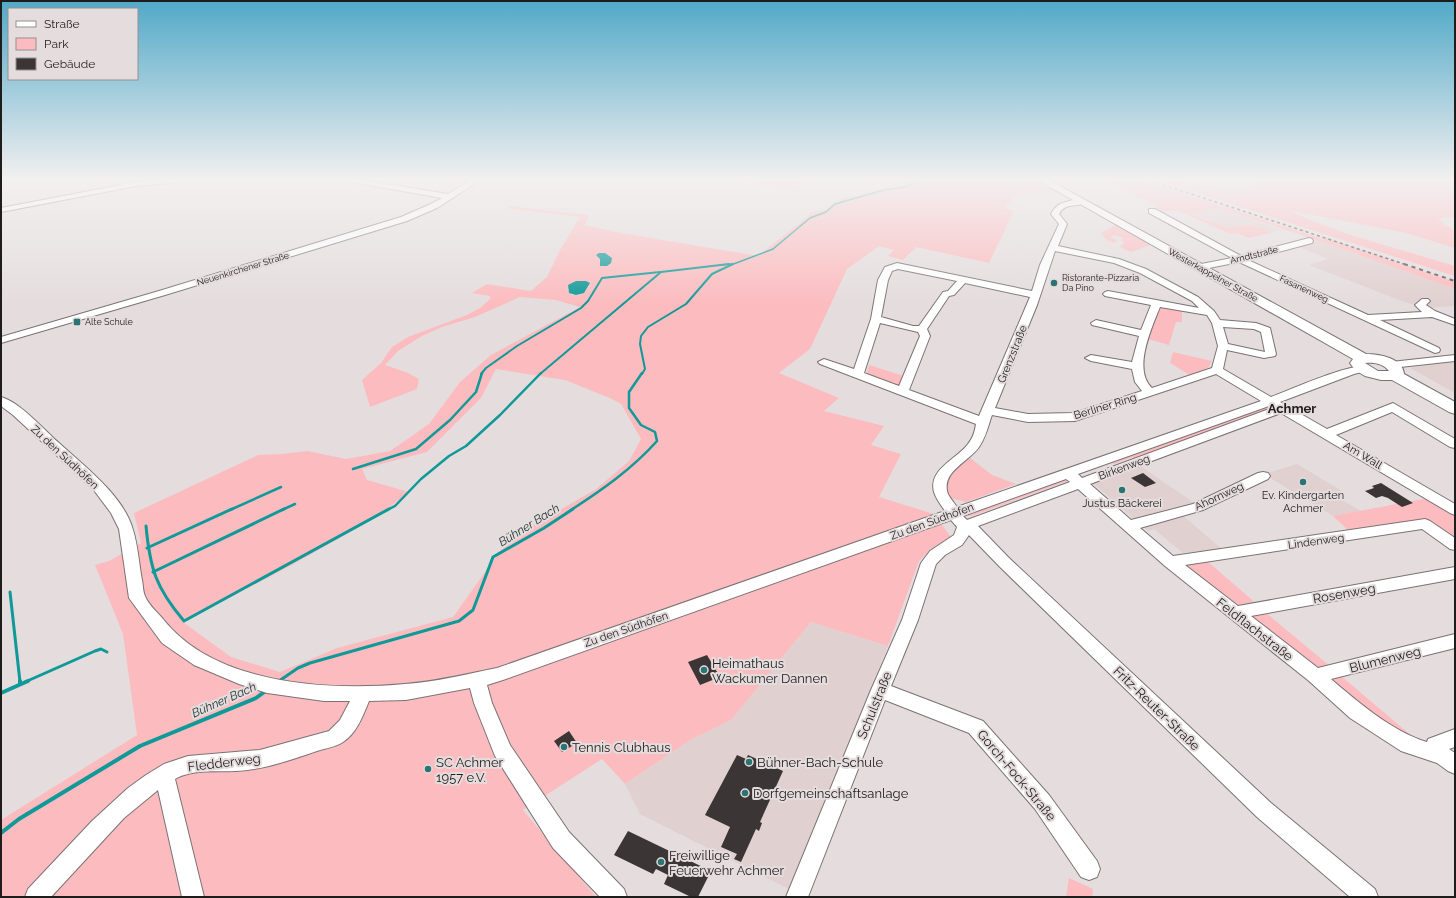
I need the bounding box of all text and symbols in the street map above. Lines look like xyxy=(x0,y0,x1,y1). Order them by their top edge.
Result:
legend xyxy=(8,8,138,80)
text: Straße xyxy=(44,17,80,31)
text: Park xyxy=(44,37,69,51)
text: Gebäude xyxy=(44,57,95,71)
street label: Arndtstraße xyxy=(1229,244,1280,266)
street label: Westerkappelner Straße xyxy=(1167,246,1260,304)
street label: Neuenkirchener Straße xyxy=(196,250,291,288)
place label: Ristorante-Pizzaria Da Pino xyxy=(1062,273,1139,293)
street label: Fasanenweg xyxy=(1278,273,1330,305)
marker: Ristorante-Pizzaria Da Pino xyxy=(1049,278,1059,288)
marker: Alte Schule xyxy=(72,317,82,327)
place label: Alte Schule xyxy=(85,317,133,327)
street label: Grenzstraße xyxy=(995,323,1030,385)
street label: Berliner Ring xyxy=(1072,391,1138,422)
district label: Achmer xyxy=(1268,401,1316,416)
street label: Zu den Südhöfen xyxy=(28,423,101,492)
street label: Am Wall xyxy=(1341,439,1384,472)
street label: Birkenweg xyxy=(1097,452,1152,483)
marker: Ev. Kindergarten Achmer xyxy=(1298,477,1308,487)
street label: Ahornweg xyxy=(1193,479,1246,513)
marker: Justus Bäckerei xyxy=(1117,485,1127,495)
place label: Ev. Kindergarten Achmer xyxy=(1262,489,1344,515)
place label: Justus Bäckerei xyxy=(1082,497,1162,510)
street label: Zu den Südhöfen xyxy=(889,500,976,543)
water label: Bühner Bach xyxy=(496,501,562,549)
street label: Lindenweg xyxy=(1287,531,1345,552)
street label: Rosenweg xyxy=(1312,581,1377,606)
street label: Feldflachstraße xyxy=(1213,595,1296,664)
street label: Zu den Südhöfen xyxy=(583,609,670,650)
street label: Blumenweg xyxy=(1348,643,1422,676)
place label: Heimathaus Wackumer Dannen xyxy=(712,656,828,686)
street label: Fritz-Reuter-Straße xyxy=(1110,663,1203,754)
marker: Heimathaus Wackumer Dannen xyxy=(699,665,709,675)
street label: Schulstraße xyxy=(854,669,895,741)
water label: Bühner Bach xyxy=(190,679,259,720)
street label: Gorch-Fock-Straße xyxy=(974,727,1059,824)
place label: Tennis Clubhaus xyxy=(572,740,671,755)
marker: Tennis Clubhaus xyxy=(559,742,569,752)
street label: Fledderweg xyxy=(187,751,261,774)
place label: SC Achmer 1957 e.V. xyxy=(436,755,504,785)
place label: Bühner-Bach-Schule xyxy=(757,755,884,770)
marker: Bühner-Bach-Schule xyxy=(744,757,754,767)
marker: SC Achmer 1957 e.V. xyxy=(423,764,433,774)
place label: Dorfgemeinschaftsanlage xyxy=(753,786,909,801)
marker: Dorfgemeinschaftsanlage xyxy=(740,788,750,798)
place label: Freiwillige Feuerwehr Achmer xyxy=(669,848,784,878)
marker: Freiwillige Feuerwehr Achmer xyxy=(656,857,666,867)

